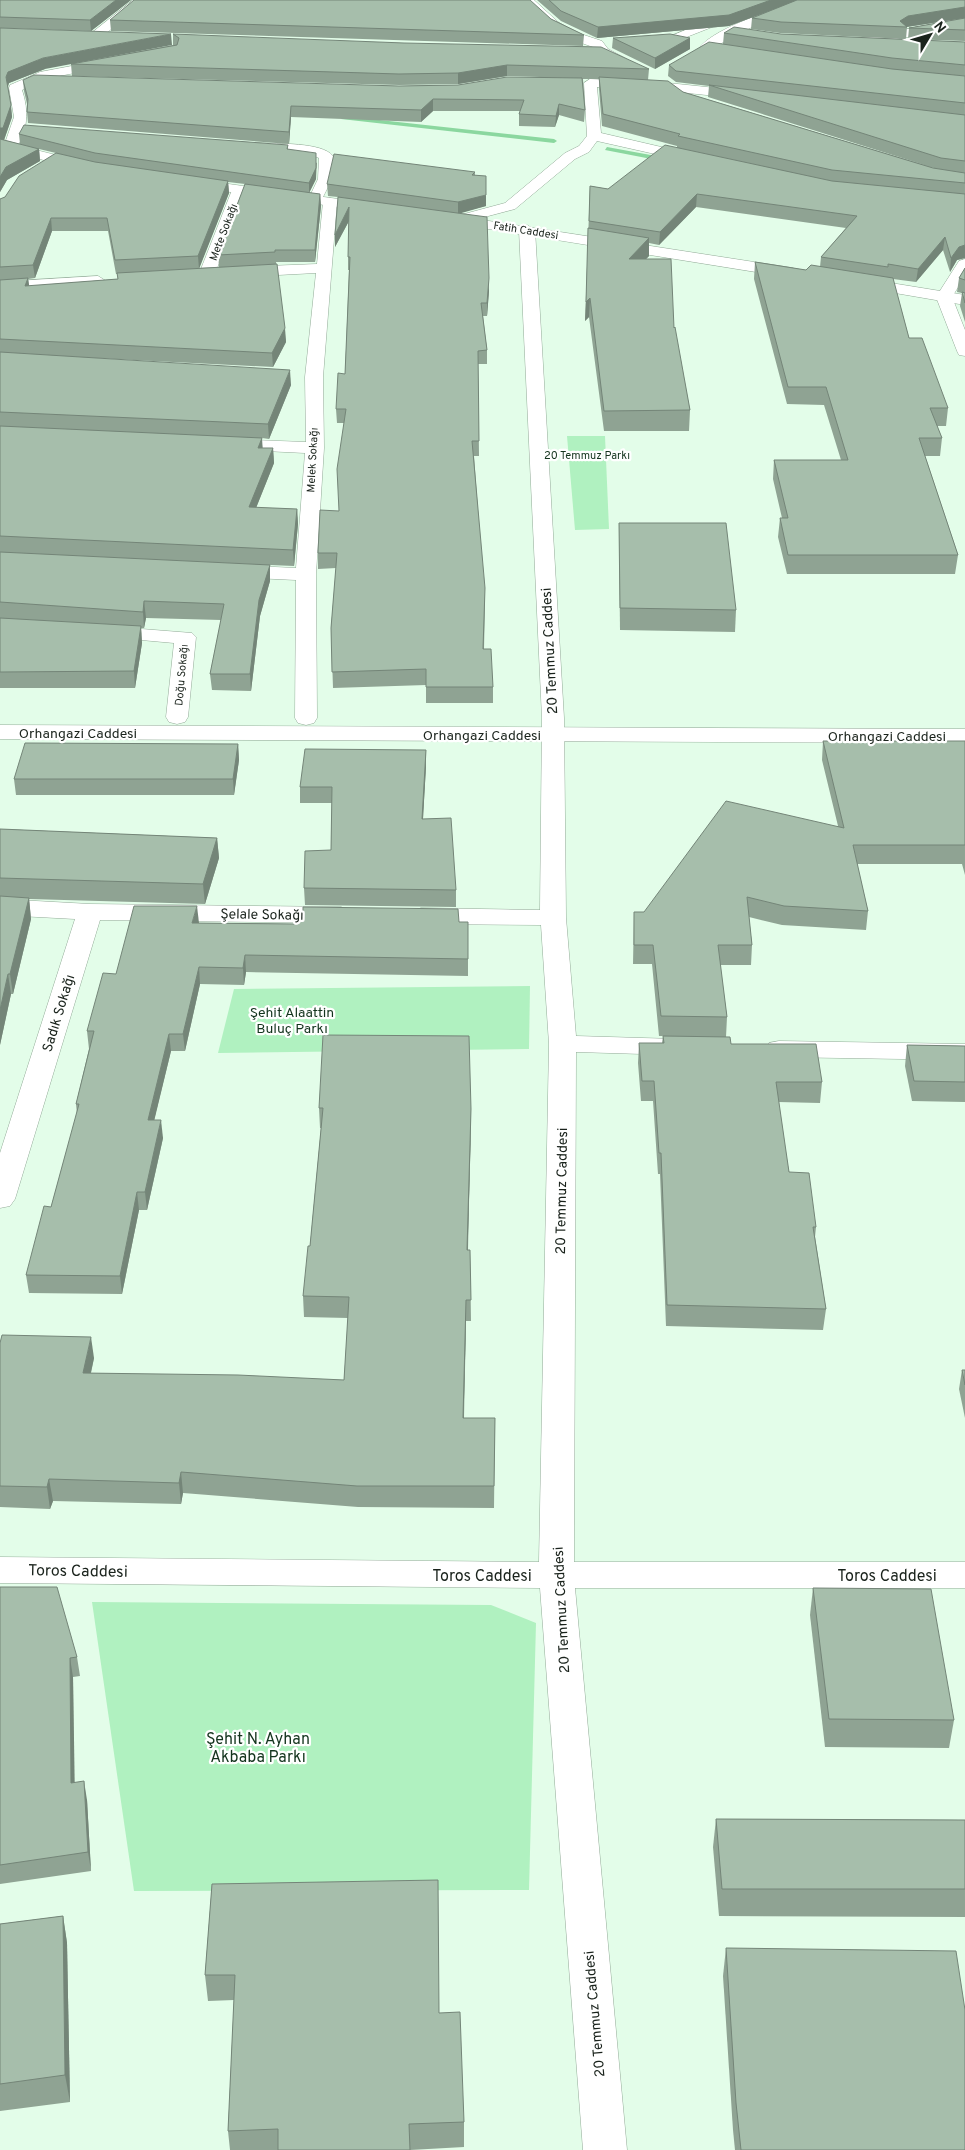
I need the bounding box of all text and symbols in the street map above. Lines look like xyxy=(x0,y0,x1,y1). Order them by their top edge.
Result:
north arrow xyxy=(905,10,955,60)
text: N xyxy=(929,19,949,37)
street label: Mete Sokağı xyxy=(207,202,241,263)
street label: Fatih Caddesi xyxy=(492,219,559,243)
street label: Melek Sokağı xyxy=(304,427,322,493)
park label: 20 Temmuz Parkı xyxy=(544,449,630,463)
street label: 20 Temmuz Caddesi xyxy=(539,587,562,715)
street label: Doğu Sokağı xyxy=(172,644,192,706)
street label: Orhangazi Caddesi xyxy=(19,726,137,743)
street label: Orhangazi Caddesi xyxy=(423,728,541,745)
street label: Orhangazi Caddesi xyxy=(828,729,946,746)
street label: Şelale Sokağı xyxy=(220,906,304,925)
street label: Sadık Sokağı xyxy=(40,973,79,1054)
park label: Şehit Alaattin Buluç Parkı xyxy=(250,1005,334,1038)
street label: 20 Temmuz Caddesi xyxy=(553,1127,572,1255)
street label: 20 Temmuz Caddesi xyxy=(551,1546,574,1674)
street label: Toros Caddesi xyxy=(28,1561,128,1583)
street label: Toros Caddesi xyxy=(432,1567,532,1587)
street label: Toros Caddesi xyxy=(837,1567,937,1587)
park label: Şehit N. Ayhan Akbaba Parkı xyxy=(206,1730,310,1768)
street label: 20 Temmuz Caddesi xyxy=(581,1950,609,2078)

